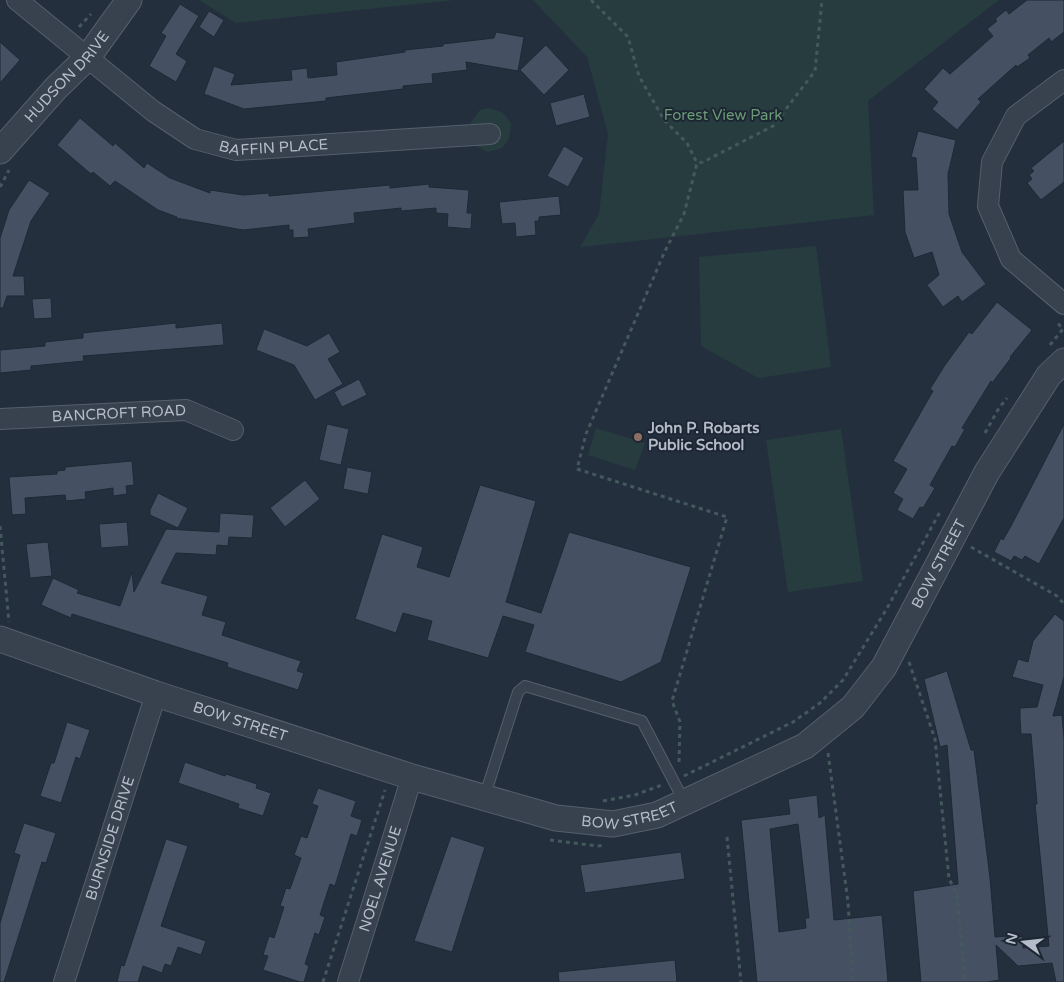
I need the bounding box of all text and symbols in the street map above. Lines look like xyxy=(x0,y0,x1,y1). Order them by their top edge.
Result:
street label: HUDSON DRIVE xyxy=(21,27,113,126)
park label: Forest View Park xyxy=(664,106,782,124)
street label: BAFFIN PLACE xyxy=(217,135,329,160)
street label: BANCROFT ROAD xyxy=(51,401,186,425)
place label: John P. Robarts Public School xyxy=(647,419,759,454)
marker: John P. Robarts Public School xyxy=(632,431,644,443)
street label: BOW STREET xyxy=(908,516,969,611)
street label: BOW STREET xyxy=(191,698,290,745)
street label: BURNSIDE DRIVE xyxy=(82,774,138,902)
street label: BOW STREET xyxy=(580,798,681,834)
street label: NOEL AVENUE xyxy=(355,824,405,934)
north arrow xyxy=(999,917,1049,967)
text: N xyxy=(1002,931,1022,946)

